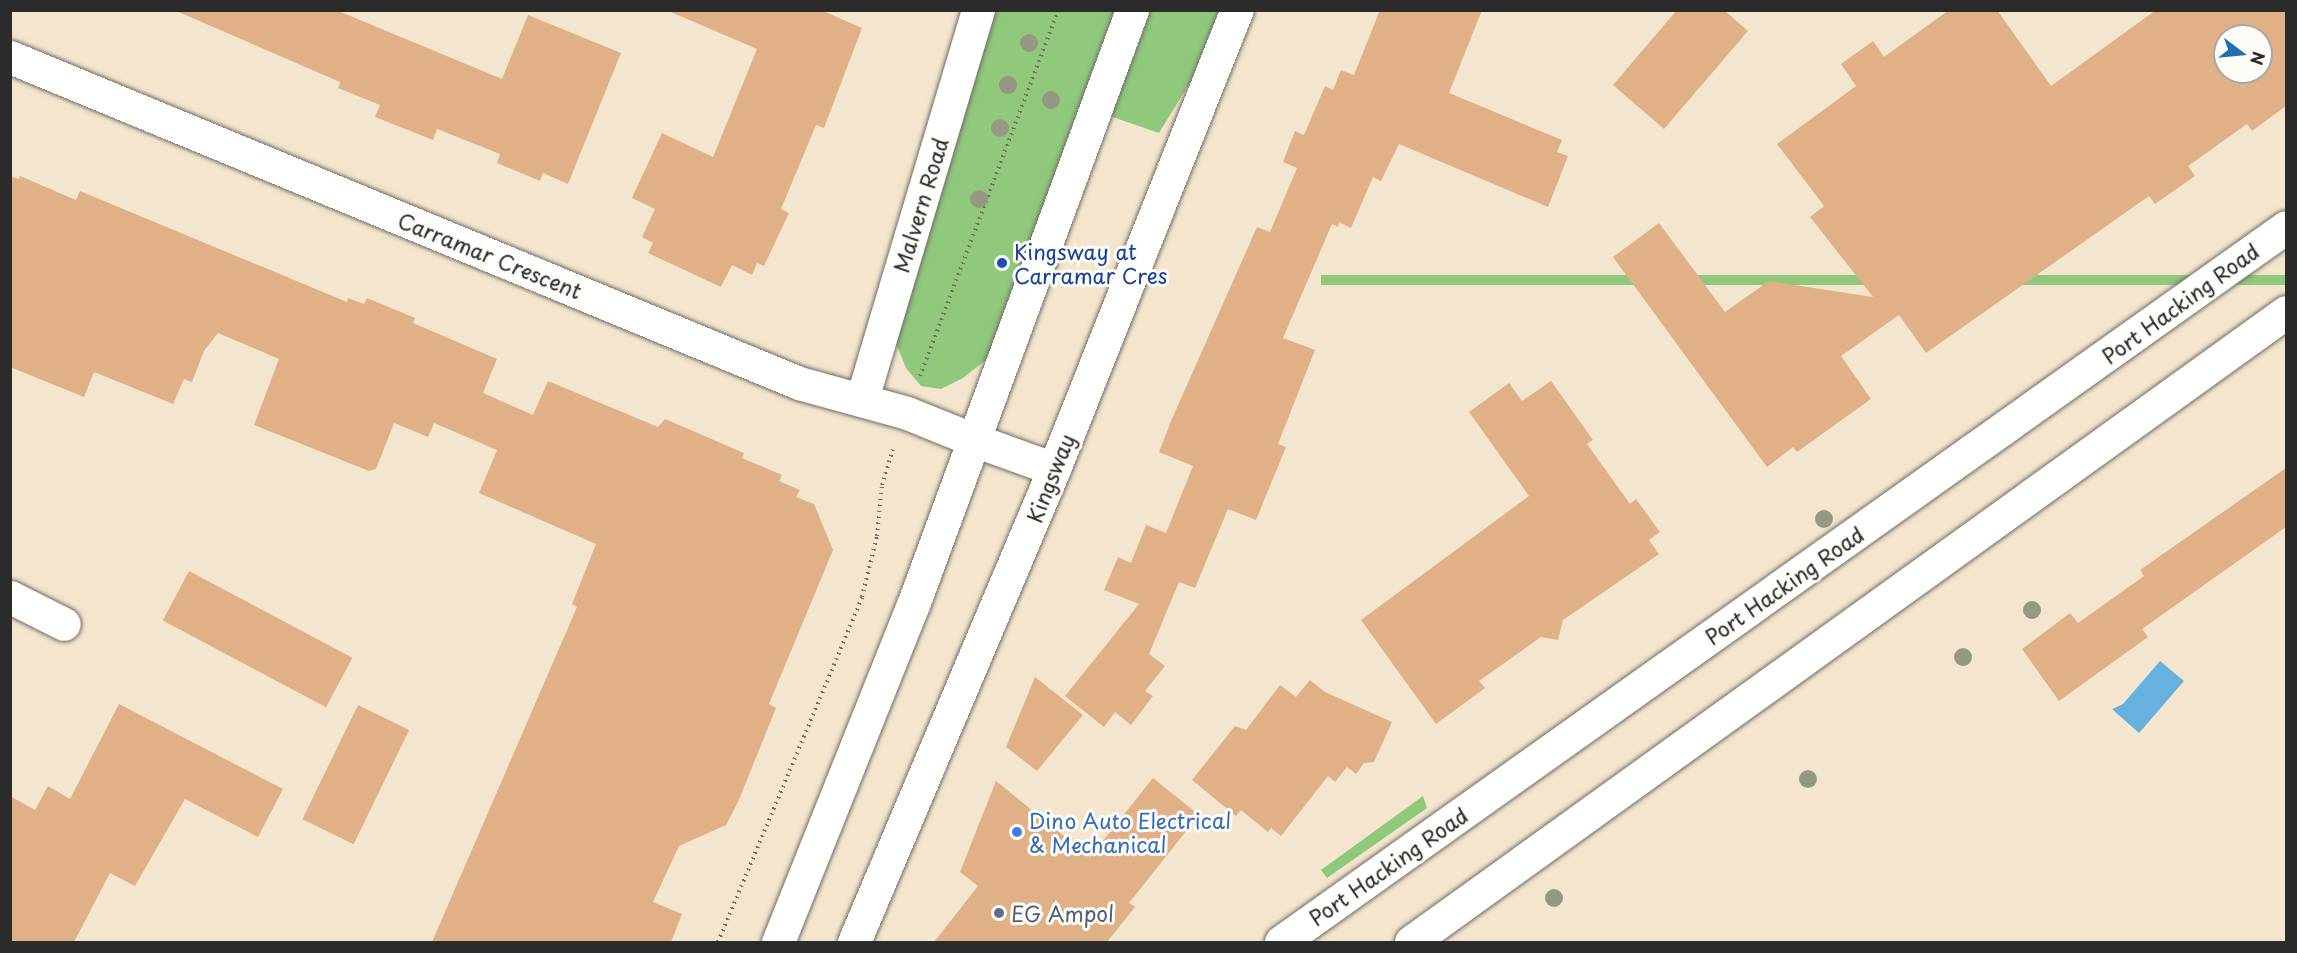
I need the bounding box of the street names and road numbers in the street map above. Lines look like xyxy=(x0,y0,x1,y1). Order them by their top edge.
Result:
street label: Malvern Road xyxy=(887,134,953,276)
street label: Carramar Crescent xyxy=(394,206,586,304)
street label: Port Hacking Road xyxy=(2097,238,2263,368)
street label: Kingsway xyxy=(1021,430,1079,526)
street label: Port Hacking Road xyxy=(1700,521,1868,649)
street label: Port Hacking Road xyxy=(1304,802,1472,930)

